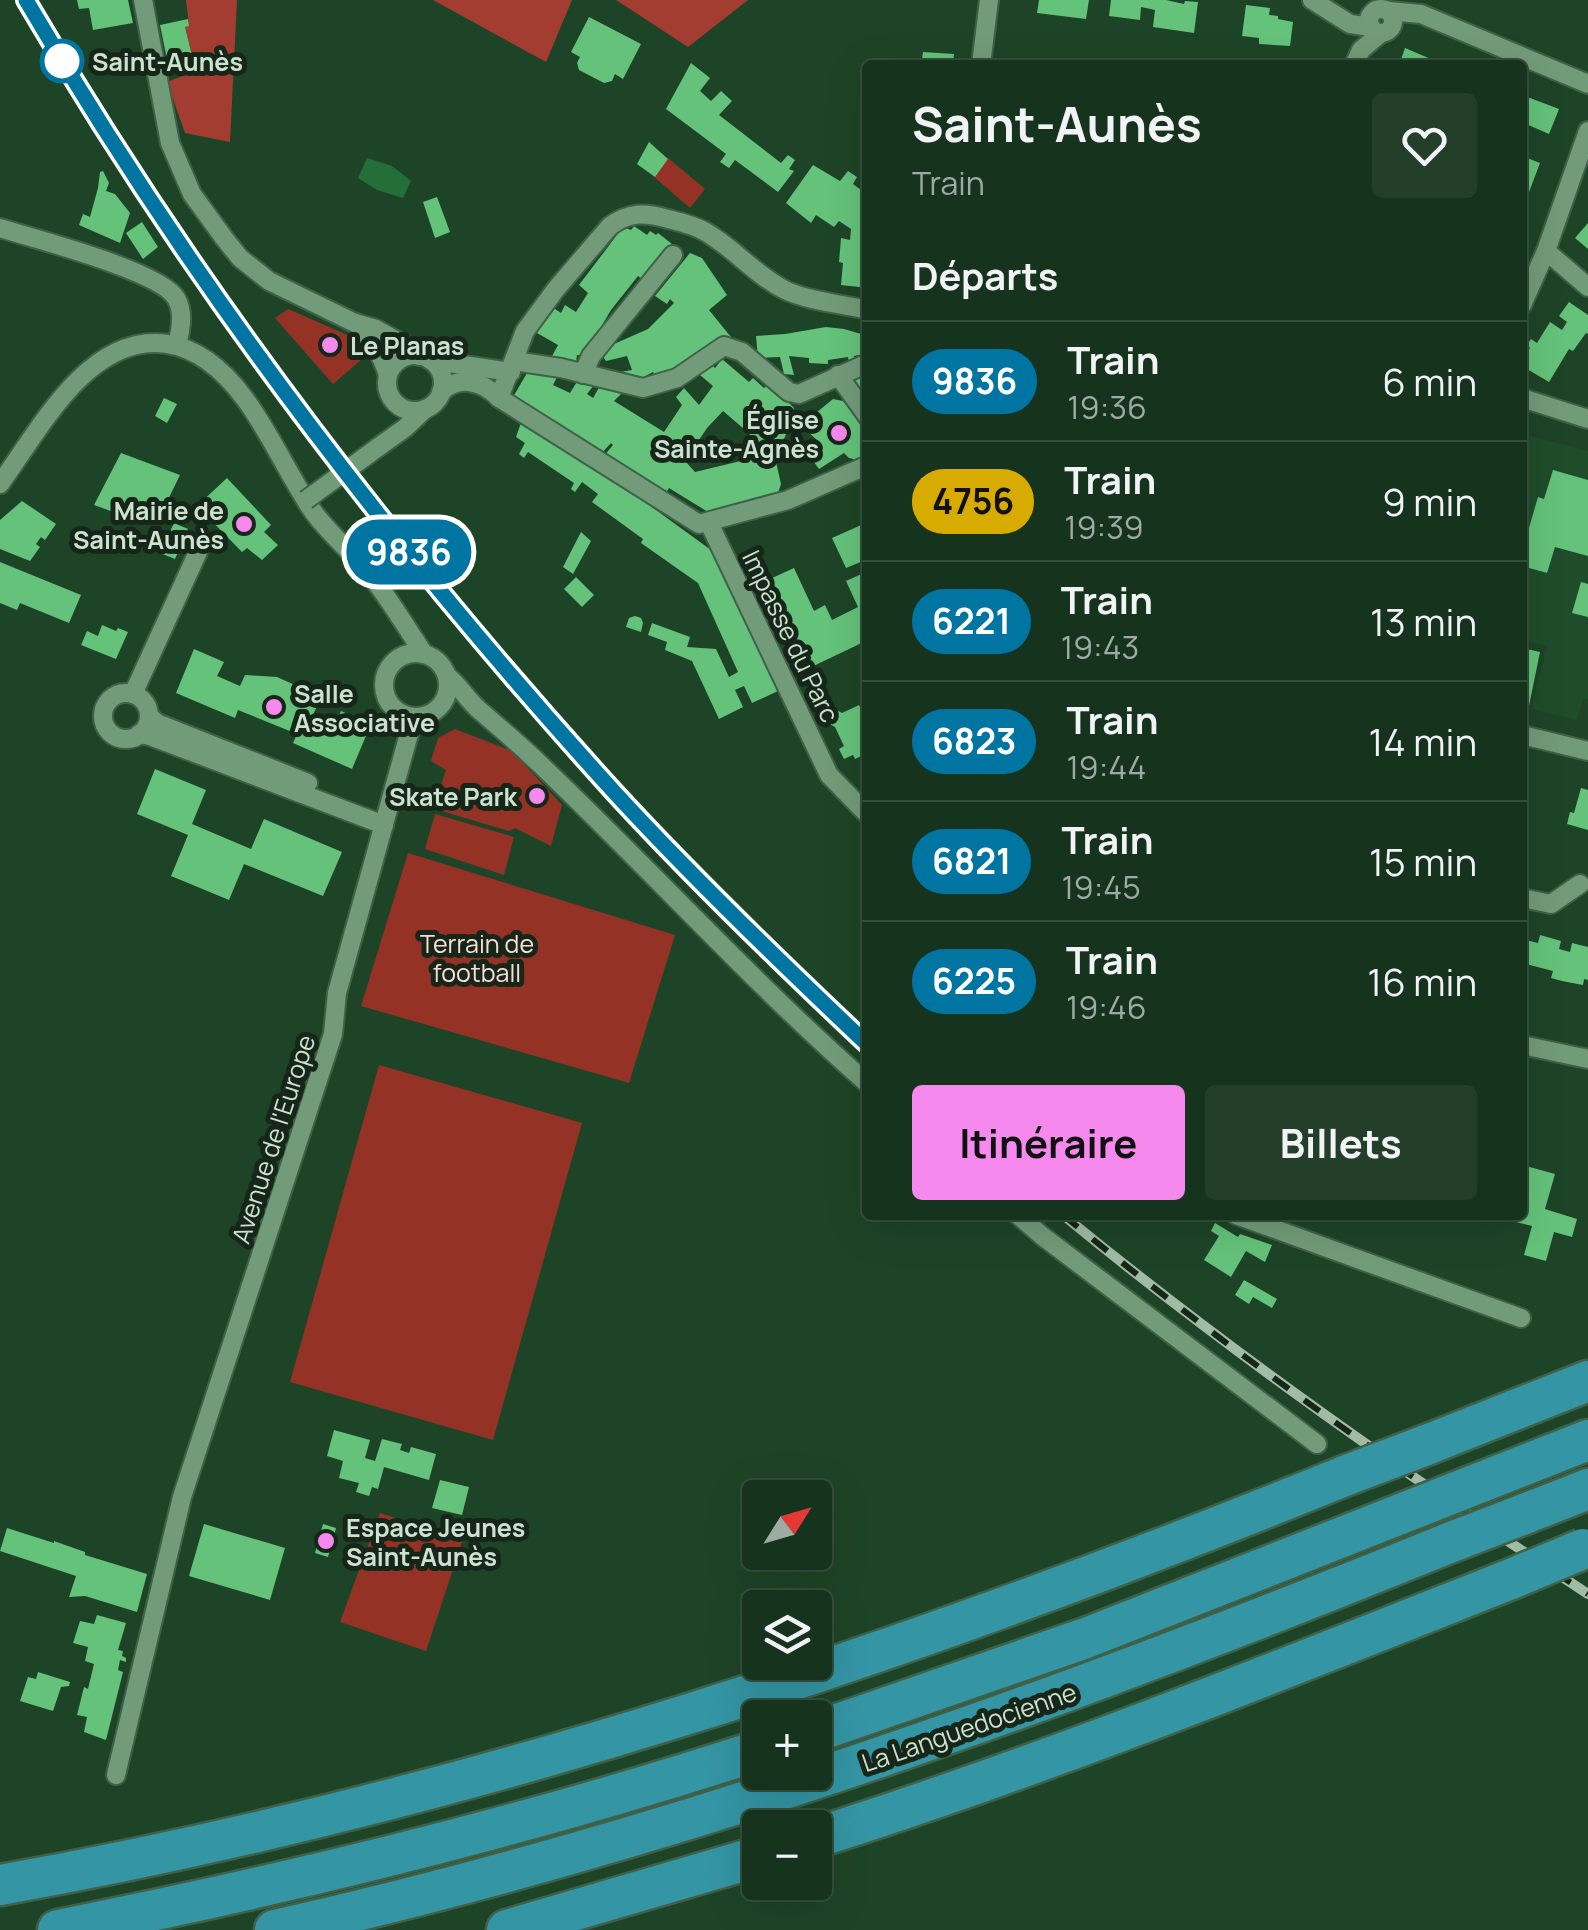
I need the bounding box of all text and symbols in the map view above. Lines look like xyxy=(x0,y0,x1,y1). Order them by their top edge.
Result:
marker: Saint-Aunès xyxy=(41,40,83,82)
place label: Saint-Aunès xyxy=(92,44,243,79)
text: Saint-Aunès xyxy=(912,91,1202,156)
button: heart xyxy=(1372,93,1477,198)
text: Train xyxy=(912,161,985,205)
text: Départs xyxy=(912,249,1058,301)
place label: Le Planas xyxy=(350,328,464,363)
text: Train xyxy=(1067,333,1159,385)
marker: Le Planas xyxy=(319,334,341,356)
text: 6 min xyxy=(1382,355,1477,407)
text: 9836 xyxy=(932,357,1017,405)
text: 19:36 xyxy=(1067,385,1147,429)
place label: Église Sainte-Agnès xyxy=(654,402,819,466)
marker: Église Sainte-Agnès xyxy=(828,422,850,444)
text: Train xyxy=(1064,453,1156,505)
text: 9 min xyxy=(1382,475,1477,527)
text: 4756 xyxy=(932,477,1014,525)
place label: Mairie de Saint-Aunès xyxy=(73,493,224,557)
text: 19:39 xyxy=(1064,505,1144,549)
marker: Mairie de Saint-Aunès xyxy=(233,513,255,535)
line badge: 9836 xyxy=(339,520,479,584)
text: 9836 xyxy=(366,528,452,576)
street label: Impasse du Parc xyxy=(734,544,848,728)
text: Train xyxy=(1061,573,1153,625)
text: 13 min xyxy=(1370,595,1477,647)
text: 6221 xyxy=(932,597,1011,645)
text: 19:43 xyxy=(1061,625,1139,669)
place label: Salle Associative xyxy=(294,676,435,740)
text: Train xyxy=(1066,693,1159,745)
marker: Salle Associative xyxy=(263,696,285,718)
text: 14 min xyxy=(1369,715,1477,767)
text: 6823 xyxy=(932,717,1016,765)
text: 19:44 xyxy=(1066,745,1146,789)
place label: Skate Park xyxy=(389,779,518,814)
marker: Skate Park xyxy=(526,785,548,807)
text: Train xyxy=(1061,813,1154,865)
text: 15 min xyxy=(1369,835,1477,887)
text: 6821 xyxy=(932,837,1011,885)
text: 19:45 xyxy=(1061,865,1141,909)
park label: Terrain de football xyxy=(420,926,534,990)
text: Train xyxy=(1066,933,1158,985)
text: 16 min xyxy=(1367,955,1477,1007)
text: 6225 xyxy=(932,957,1016,1005)
text: 19:46 xyxy=(1066,985,1147,1029)
street label: Avenue de l'Europe xyxy=(223,1030,323,1248)
button: Itinéraire xyxy=(912,1085,1185,1200)
button: Billets xyxy=(1205,1085,1477,1200)
north arrow xyxy=(742,1480,832,1570)
map controls xyxy=(742,1480,832,1900)
place label: Espace Jeunes Saint-Aunès xyxy=(346,1510,525,1574)
marker: Espace Jeunes Saint-Aunès xyxy=(315,1530,337,1552)
button: layers xyxy=(742,1590,832,1680)
street label: La Languedocienne xyxy=(857,1674,1081,1780)
button: + xyxy=(742,1700,832,1790)
button: − xyxy=(742,1810,832,1900)

